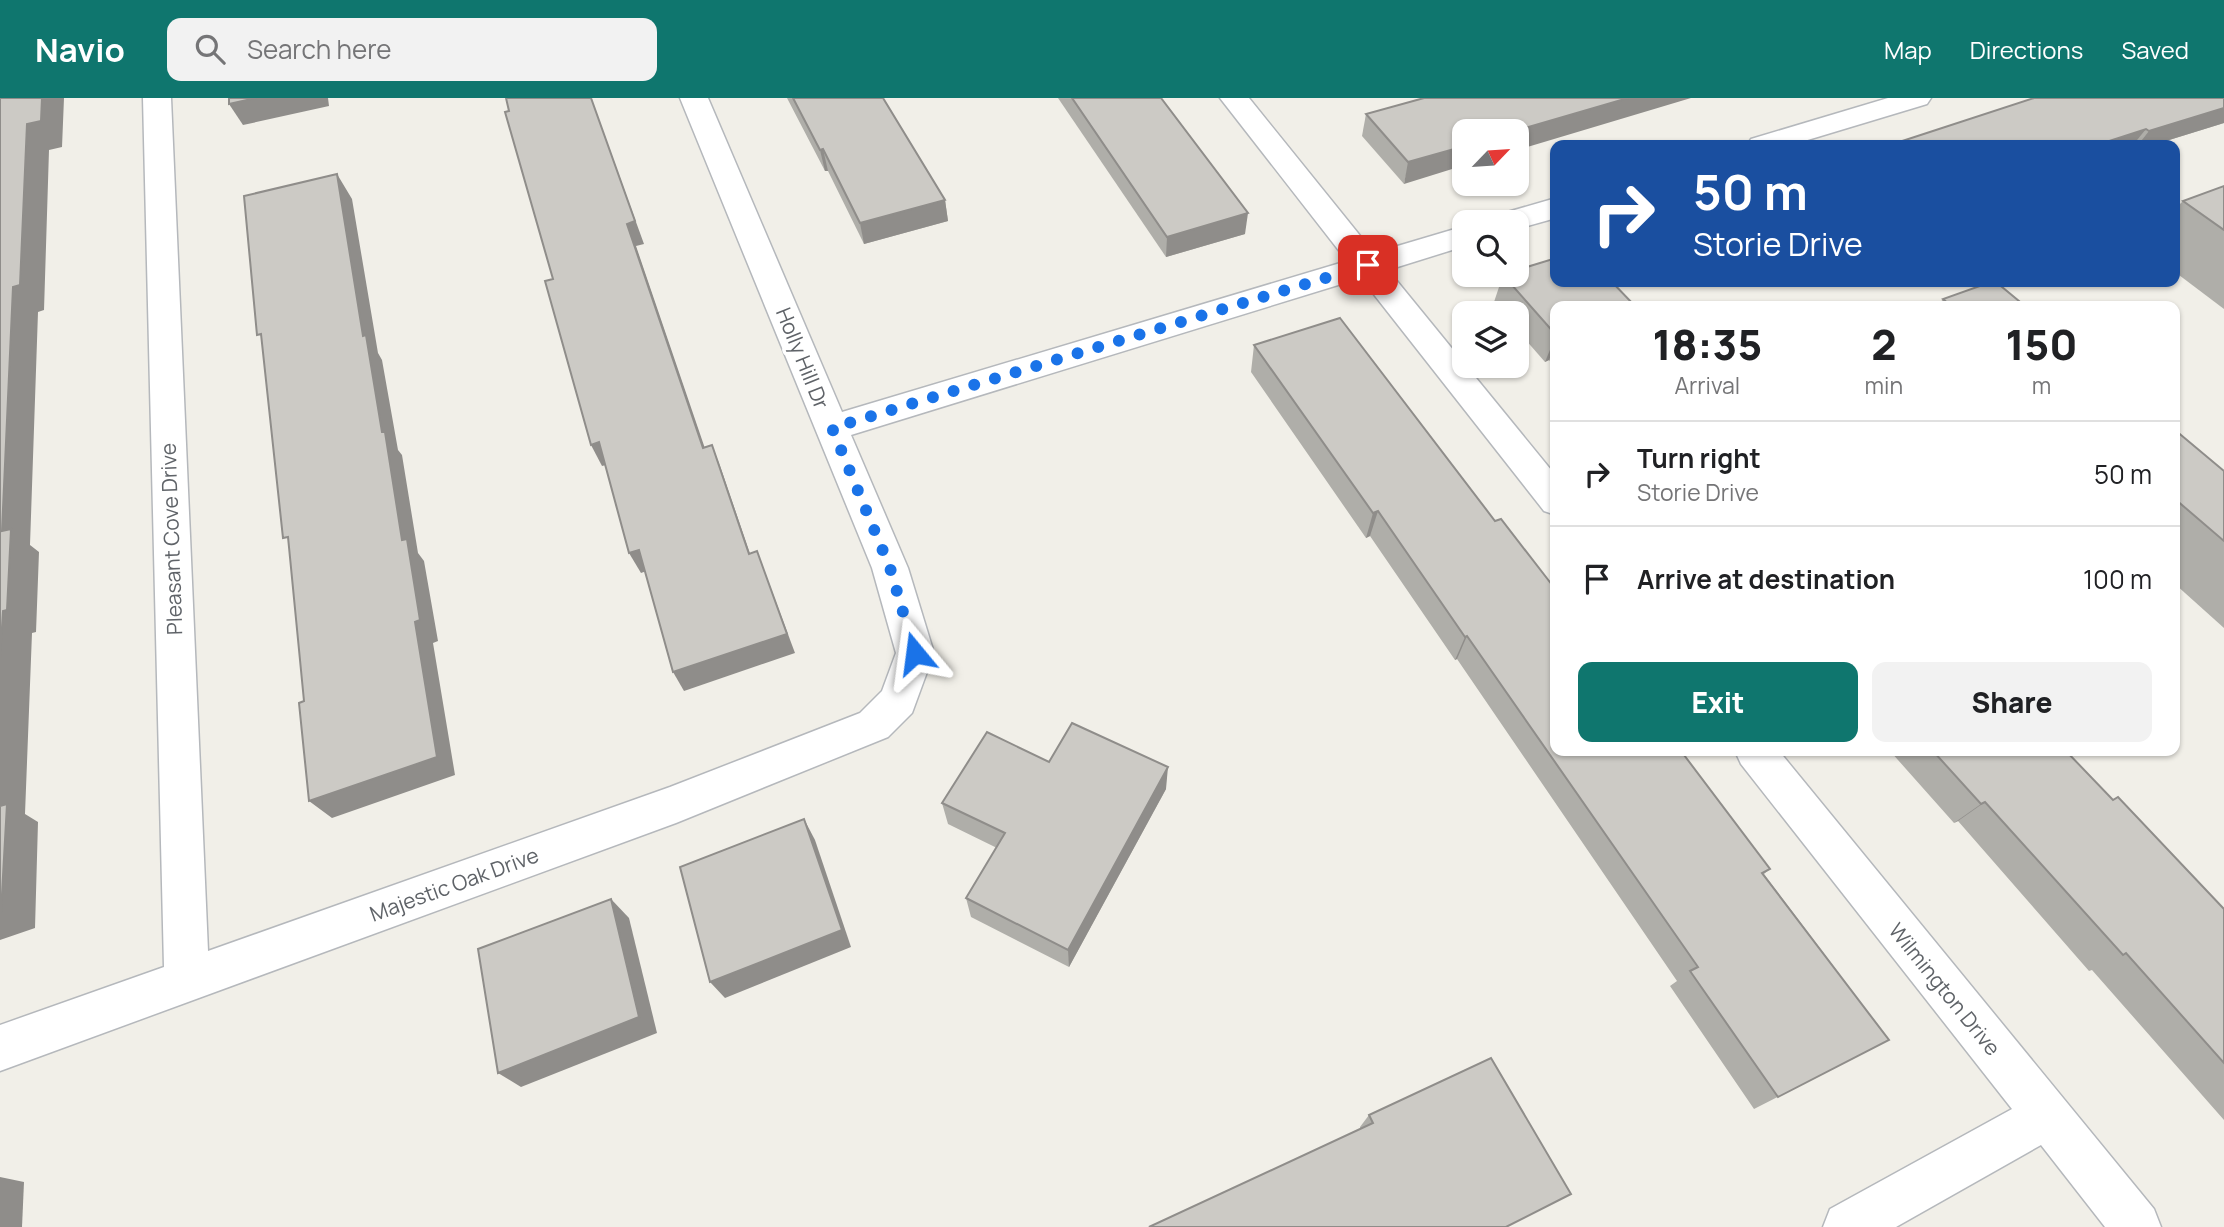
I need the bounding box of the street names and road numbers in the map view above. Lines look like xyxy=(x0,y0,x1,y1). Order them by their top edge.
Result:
street label: Holly Hill Dr xyxy=(770,303,836,413)
street label: Pleasant Cove Drive xyxy=(154,443,188,635)
street label: Majestic Oak Drive xyxy=(366,840,542,928)
street label: Wilmington Drive xyxy=(1883,917,2007,1061)

